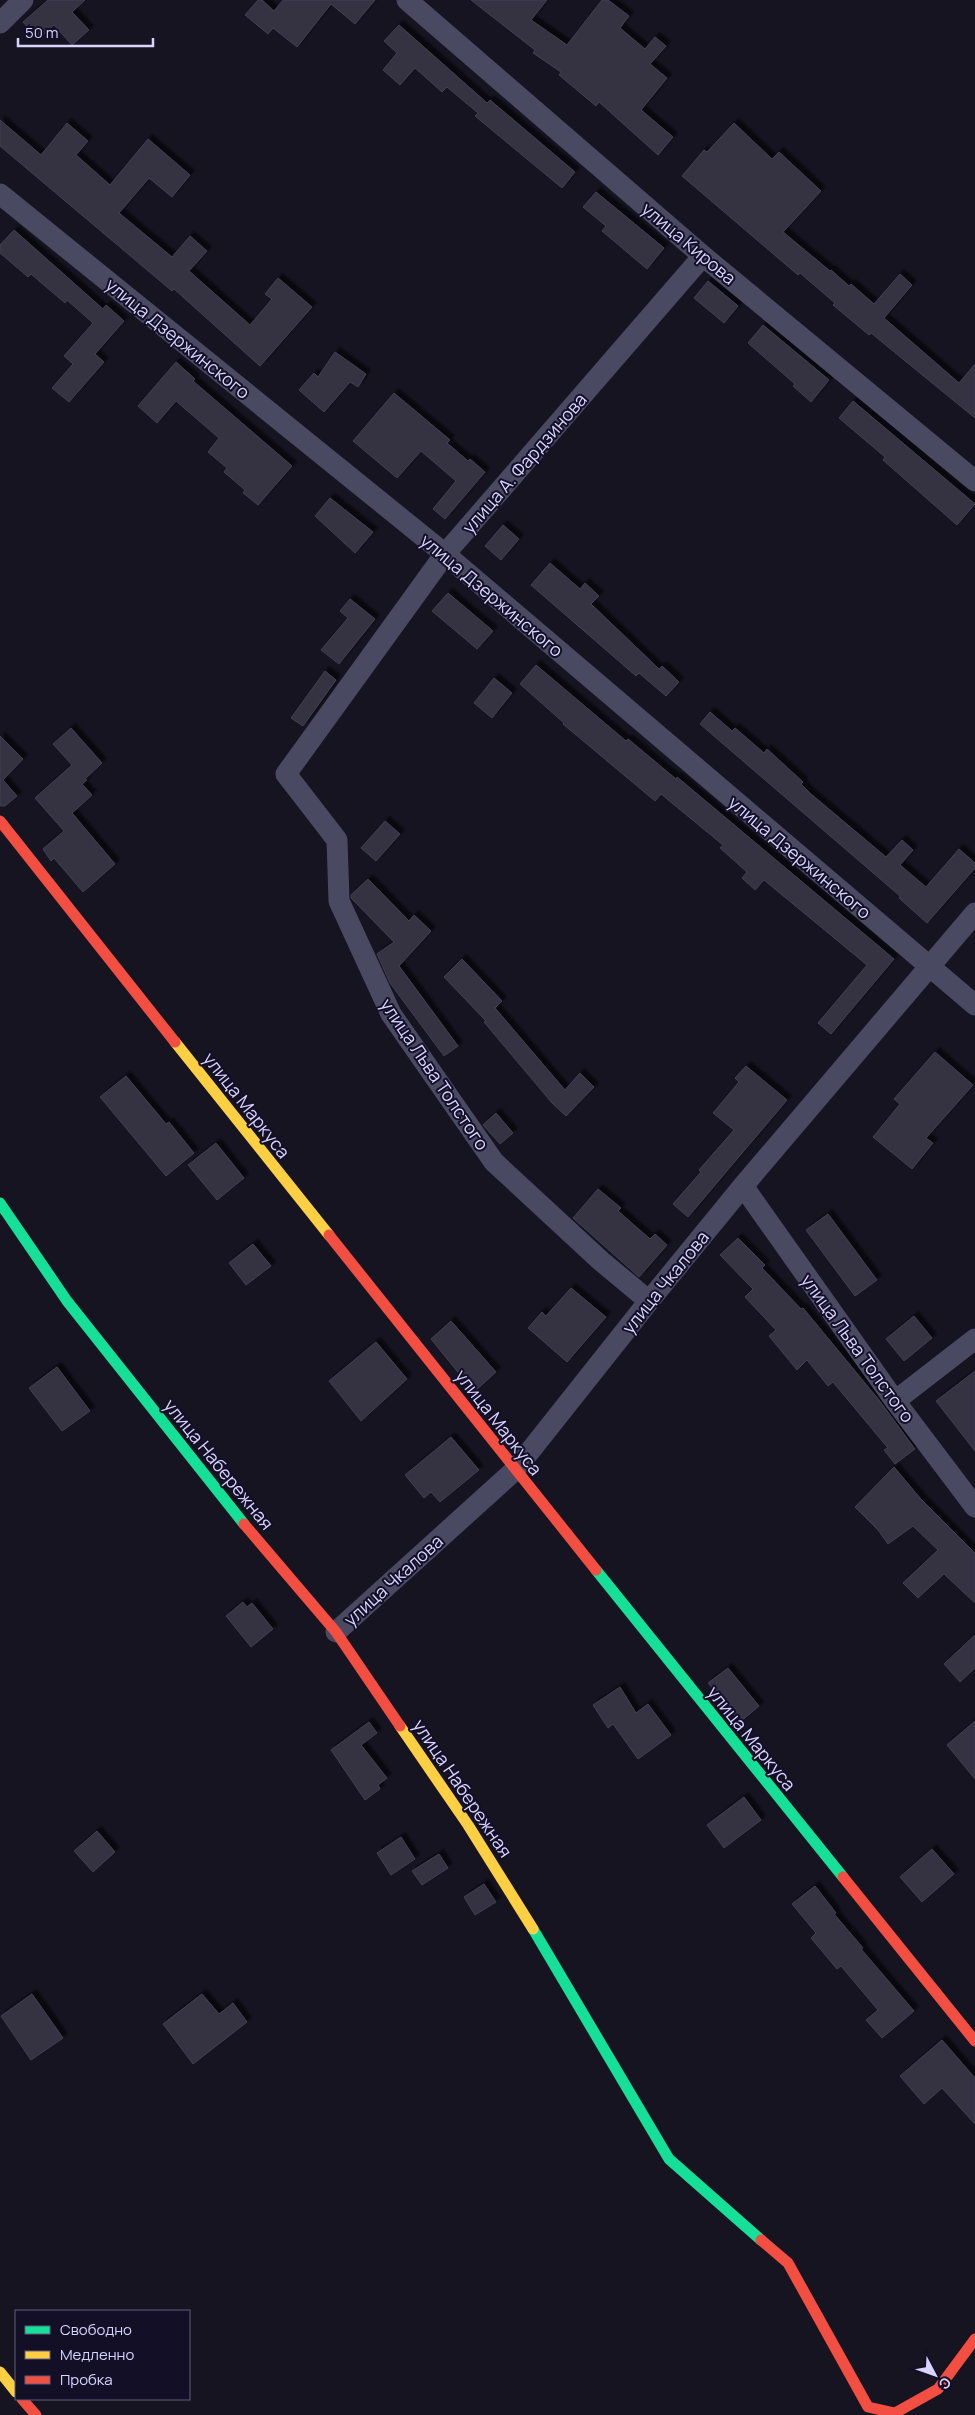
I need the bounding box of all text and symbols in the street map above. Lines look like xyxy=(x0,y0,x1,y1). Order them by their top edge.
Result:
scale bar xyxy=(18,15,152,47)
text: 50 m xyxy=(25,22,59,43)
street label: улица Кирова xyxy=(637,196,741,290)
street label: улица Дзержинского xyxy=(101,272,255,404)
street label: улица А. Фардзинова xyxy=(456,388,592,538)
street label: улица Дзержинского xyxy=(416,528,568,662)
street label: улица Дзержинского xyxy=(724,790,876,924)
street label: улица Льва Толстого xyxy=(375,993,495,1155)
street label: улица Маркуса xyxy=(198,1047,296,1163)
street label: улица Чкалова xyxy=(616,1226,714,1338)
street label: улица Льва Толстого xyxy=(796,1269,920,1427)
street label: улица Маркуса xyxy=(450,1364,548,1480)
street label: улица Набережная xyxy=(159,1394,279,1534)
street label: улица Чкалова xyxy=(338,1529,448,1631)
street label: улица Маркуса xyxy=(702,1681,802,1795)
street label: улица Набережная xyxy=(408,1714,518,1862)
legend xyxy=(15,2310,190,2400)
text: Свободно xyxy=(60,2319,132,2340)
text: Медленно xyxy=(60,2344,134,2365)
north arrow xyxy=(910,2350,960,2400)
text: Пробка xyxy=(60,2369,113,2390)
text: С xyxy=(935,2374,956,2394)

